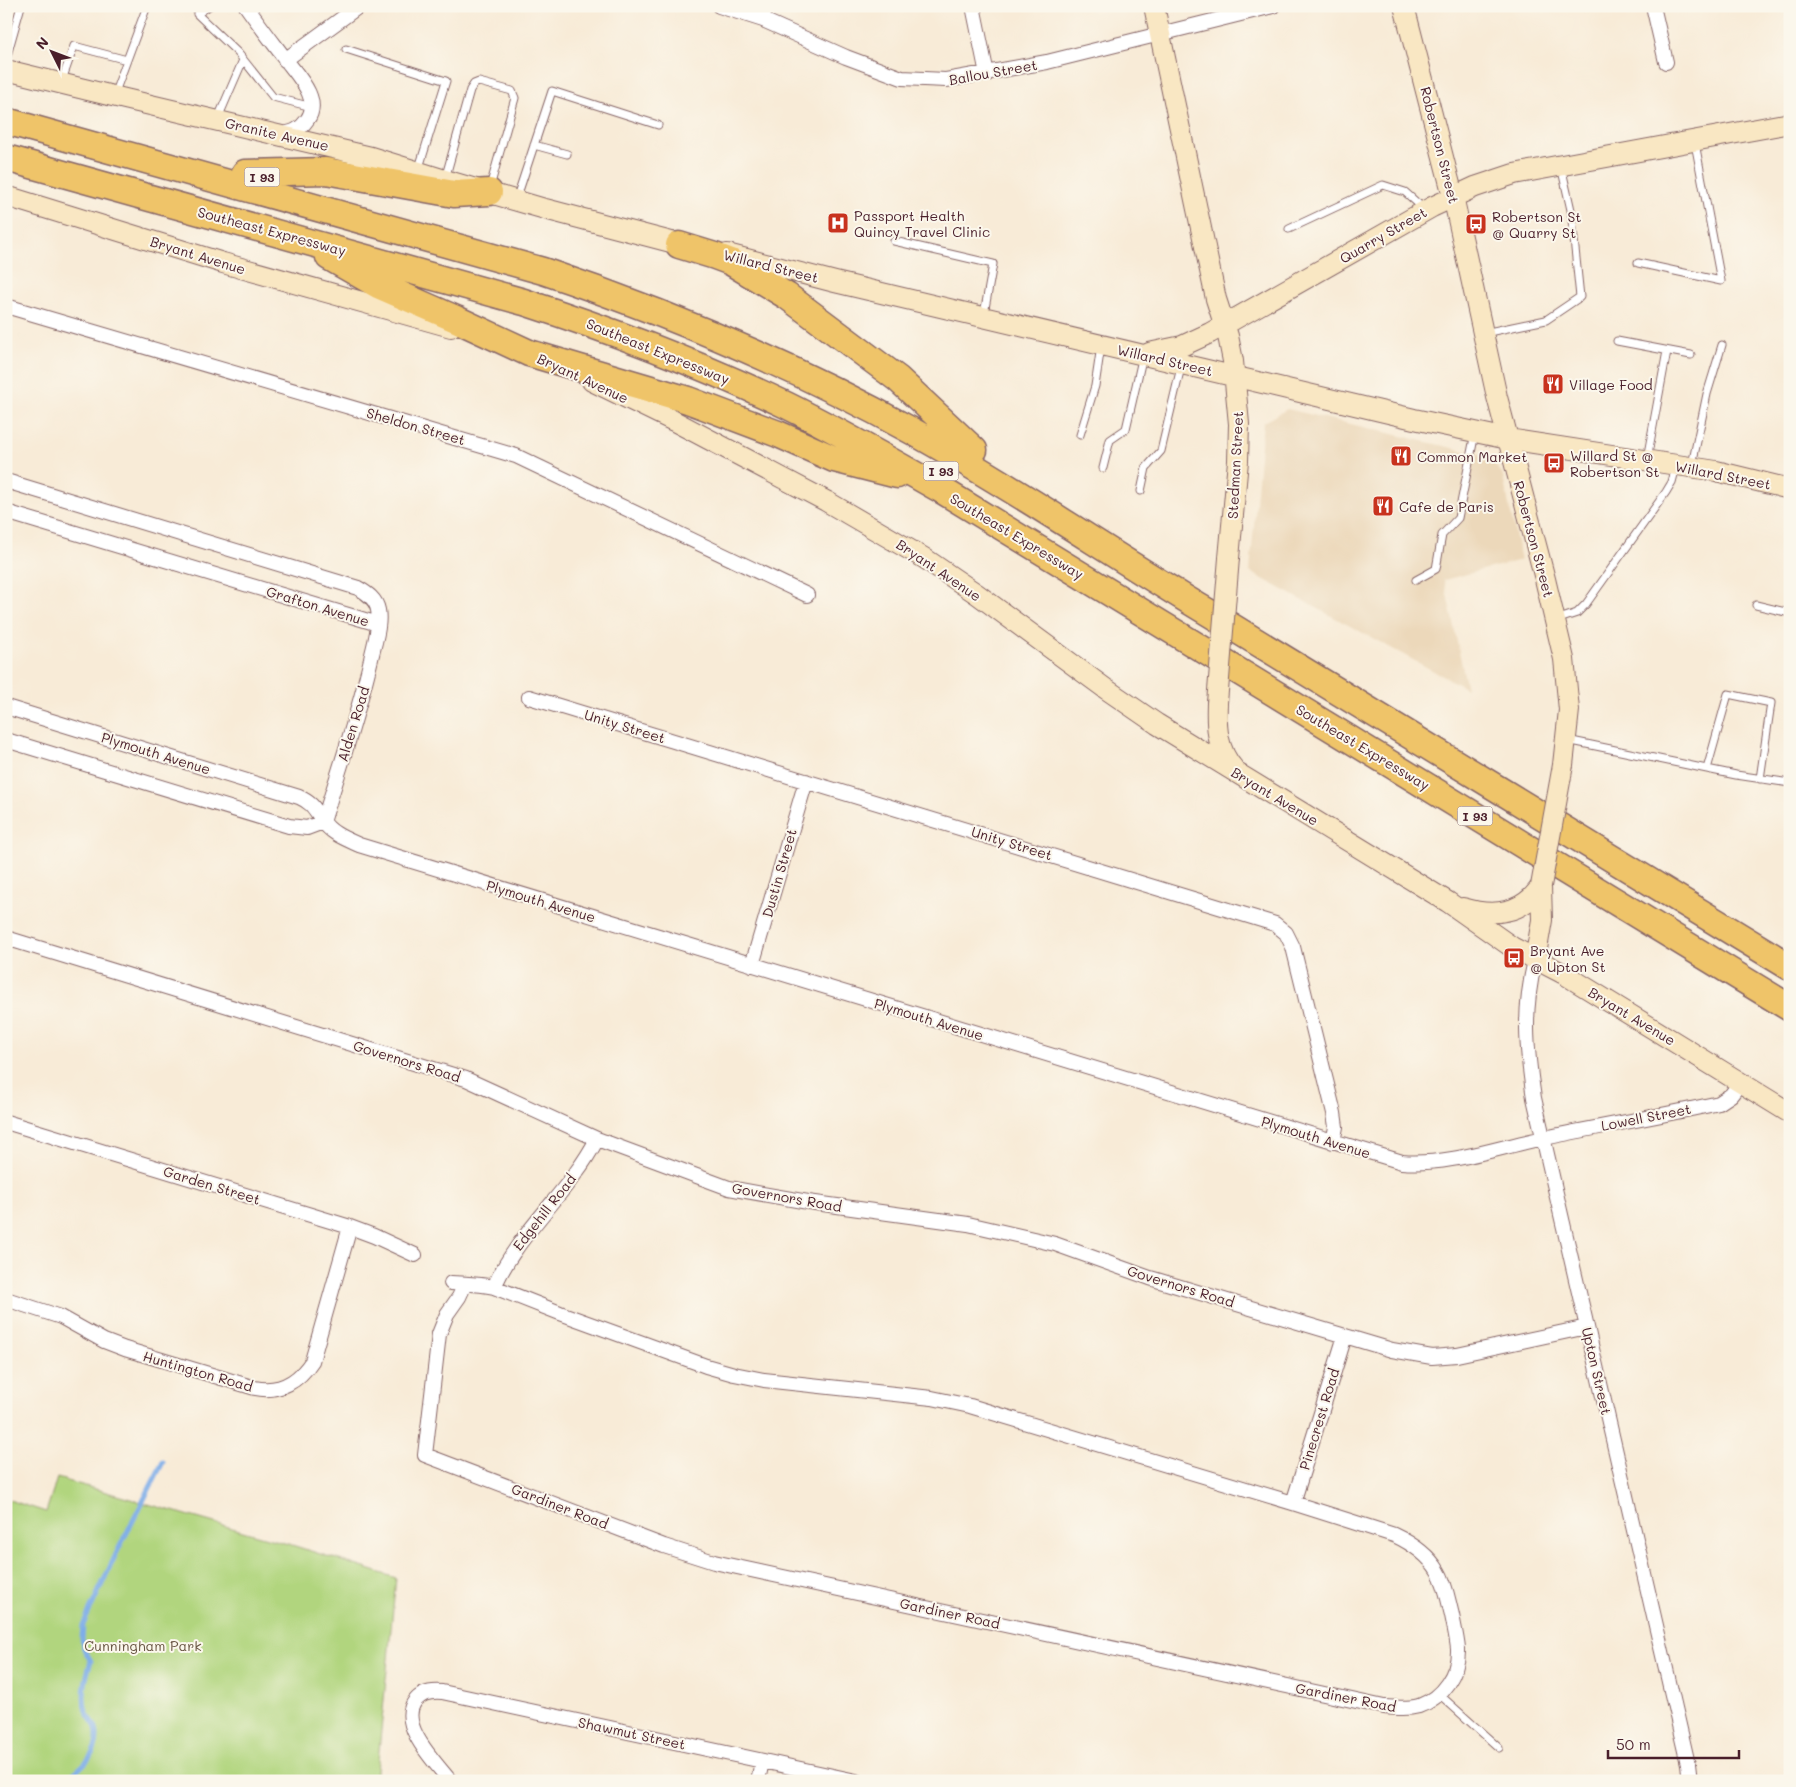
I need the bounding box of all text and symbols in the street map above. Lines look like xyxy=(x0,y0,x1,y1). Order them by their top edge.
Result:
north arrow xyxy=(28,28,78,78)
text: N xyxy=(31,33,53,53)
street label: Ballou Street xyxy=(947,55,1039,89)
street label: Robertson Street xyxy=(1416,85,1464,205)
street label: Granite Avenue xyxy=(223,113,331,155)
road number: I 93 xyxy=(244,168,280,186)
street label: Southeast Expressway xyxy=(196,202,348,260)
street label: Quarry Street xyxy=(1336,202,1430,268)
place label: Passport Health Quincy Travel Clinic xyxy=(854,206,990,241)
place label: Robertson St @ Quarry St xyxy=(1492,207,1581,242)
hospital icon: Passport Health Quincy Travel Clinic xyxy=(826,211,850,235)
bus stop icon: Robertson St @ Quarry St xyxy=(1464,212,1488,236)
street label: Bryant Avenue xyxy=(148,232,248,278)
street label: Willard Street xyxy=(722,245,820,287)
street label: Southeast Expressway xyxy=(584,314,732,388)
street label: Willard Street xyxy=(1115,340,1215,380)
street label: Bryant Avenue xyxy=(534,349,632,407)
restaurant icon: Village Food xyxy=(1541,372,1565,396)
place label: Village Food xyxy=(1569,375,1653,394)
street label: Sheldon Street xyxy=(364,403,468,449)
street label: Stedman Street xyxy=(1223,410,1247,520)
restaurant icon: Common Market xyxy=(1389,444,1413,468)
place label: Willard St @ Robertson St xyxy=(1570,446,1659,481)
place label: Common Market xyxy=(1417,447,1527,466)
bus stop icon: Willard St @ Robertson St xyxy=(1542,451,1566,475)
street label: Willard Street xyxy=(1673,456,1773,494)
road number: I 93 xyxy=(924,462,958,481)
street label: Robertson Street xyxy=(1509,479,1559,599)
street label: Southeast Expressway xyxy=(947,489,1087,583)
restaurant icon: Cafe de Paris xyxy=(1371,494,1395,518)
place label: Cafe de Paris xyxy=(1399,497,1494,516)
street label: Bryant Avenue xyxy=(893,535,985,605)
street label: Grafton Avenue xyxy=(264,581,372,631)
street label: Alden Road xyxy=(333,684,374,764)
street label: Southeast Expressway xyxy=(1293,700,1433,794)
street label: Unity Street xyxy=(582,705,668,747)
street label: Plymouth Avenue xyxy=(99,727,213,779)
street label: Bryant Avenue xyxy=(1228,762,1322,830)
road number: I 93 xyxy=(1458,806,1492,826)
street label: Unity Street xyxy=(969,822,1055,864)
street label: Dustin Street xyxy=(757,826,801,920)
street label: Plymouth Avenue xyxy=(484,875,598,927)
place label: Bryant Ave @ Upton St xyxy=(1530,941,1606,976)
bus stop icon: Bryant Ave @ Upton St xyxy=(1502,946,1526,970)
street label: Bryant Avenue xyxy=(1585,982,1679,1050)
street label: Plymouth Avenue xyxy=(872,993,986,1045)
street label: Governors Road xyxy=(351,1036,463,1086)
street label: Lowell Street xyxy=(1599,1099,1693,1135)
street label: Plymouth Avenue xyxy=(1259,1111,1373,1163)
street label: Garden Street xyxy=(161,1161,263,1209)
street label: Edgehill Road xyxy=(508,1170,580,1254)
street label: Governors Road xyxy=(731,1178,843,1216)
street label: Governors Road xyxy=(1125,1261,1237,1311)
street label: Upton Street xyxy=(1578,1325,1616,1417)
street label: Huntington Road xyxy=(141,1346,255,1396)
street label: Pinecrest Road xyxy=(1294,1366,1344,1472)
street label: Gardiner Road xyxy=(509,1479,611,1533)
street label: Gardiner Road xyxy=(898,1593,1002,1633)
park label: Cunningham Park xyxy=(84,1636,202,1655)
street label: Gardiner Road xyxy=(1294,1678,1398,1716)
street label: Shawmut Street xyxy=(577,1712,687,1754)
scale bar xyxy=(1608,1727,1740,1759)
text: 50 m xyxy=(1616,1734,1651,1754)

